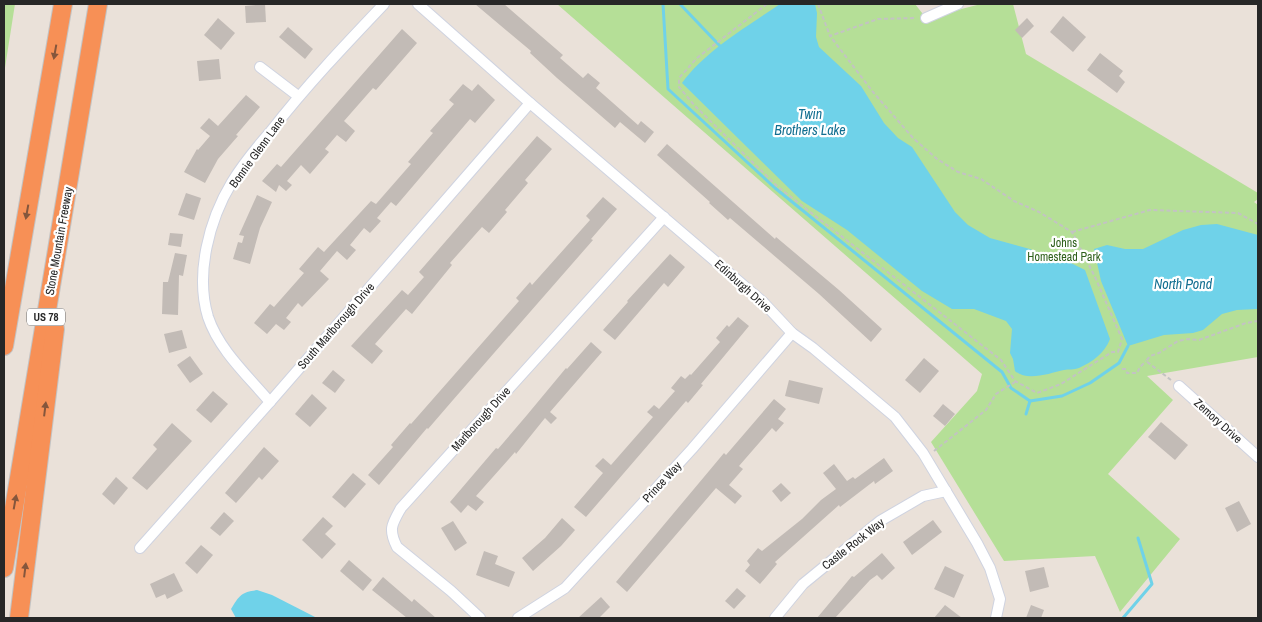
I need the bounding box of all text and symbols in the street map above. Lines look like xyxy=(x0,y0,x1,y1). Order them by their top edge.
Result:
one-way arrow xyxy=(51,44,59,60)
water label: Twin Brothers Lake xyxy=(774,105,846,139)
street label: Bonnie Glenn Lane xyxy=(226,113,288,191)
street label: Stone Mountain Freeway xyxy=(42,185,76,297)
one-way arrow xyxy=(23,204,31,220)
park label: Johns Homestead Park xyxy=(1027,235,1101,265)
street label: Edinburgh Drive xyxy=(711,256,775,316)
water label: North Pond xyxy=(1154,275,1213,293)
street label: South Marlborough Drive xyxy=(294,279,378,373)
road number: US 78 xyxy=(27,308,65,326)
street label: Marlborough Drive xyxy=(448,383,514,455)
street label: Zemory Drive xyxy=(1191,395,1245,447)
one-way arrow xyxy=(41,400,49,416)
street label: Prince Way xyxy=(639,458,685,506)
one-way arrow xyxy=(11,494,19,510)
street label: Castle Rock Way xyxy=(818,515,888,573)
one-way arrow xyxy=(21,562,29,578)

